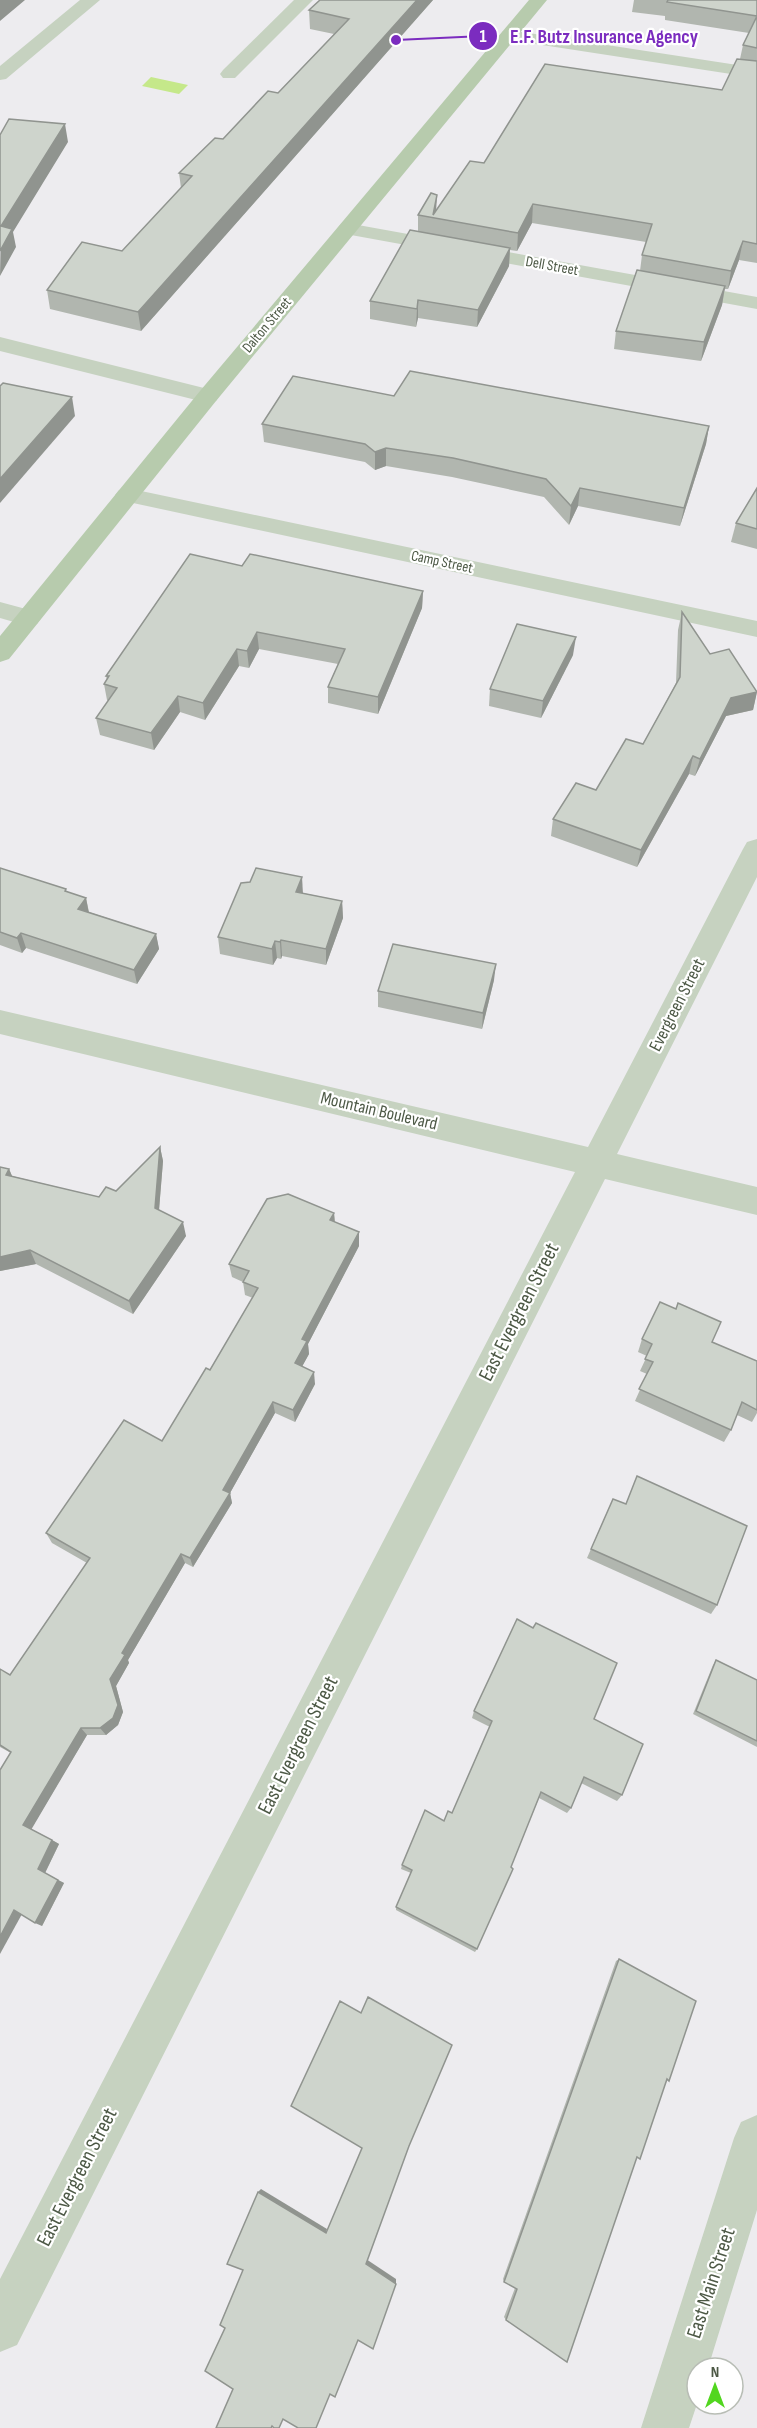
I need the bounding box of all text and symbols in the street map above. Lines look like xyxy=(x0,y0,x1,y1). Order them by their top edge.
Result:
callout: E.F. Butz Insurance Agency xyxy=(468,17,710,55)
text: E.F. Butz Insurance Agency xyxy=(510,25,699,49)
text: 1 xyxy=(479,26,487,47)
street label: Dell Street xyxy=(524,252,580,280)
street label: Dalton Street xyxy=(238,293,296,357)
street label: Camp Street xyxy=(409,546,475,578)
street label: Evergreen Street xyxy=(645,955,710,1055)
street label: Mountain Boulevard xyxy=(319,1087,439,1135)
street label: East Evergreen Street xyxy=(473,1239,565,1385)
street label: East Evergreen Street xyxy=(252,1672,344,1818)
street label: East Evergreen Street xyxy=(31,2104,123,2250)
street label: East Main Street xyxy=(681,2225,741,2341)
north arrow xyxy=(685,2356,745,2416)
text: N xyxy=(711,2363,719,2382)

